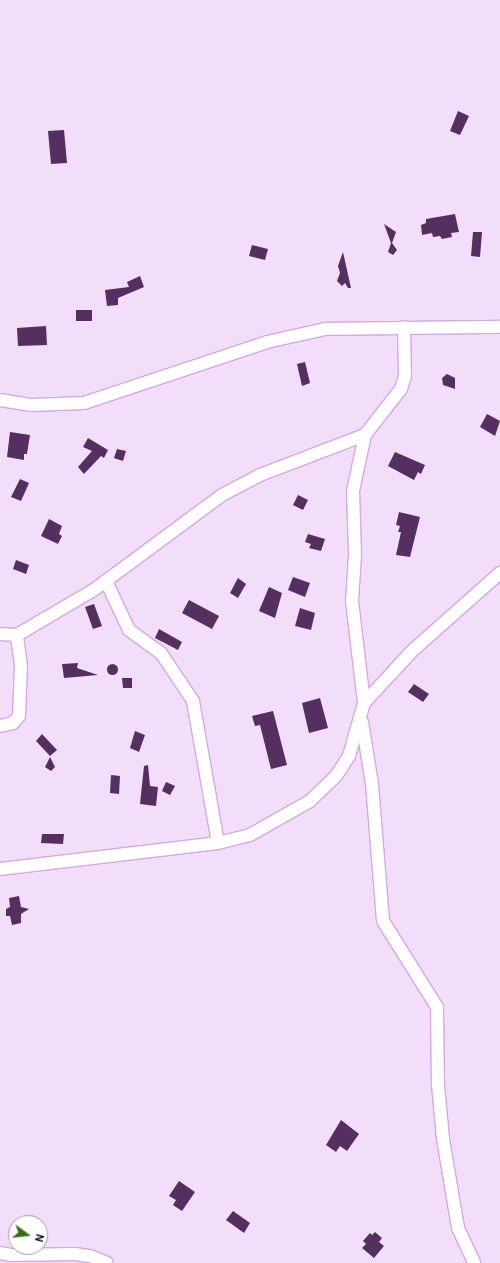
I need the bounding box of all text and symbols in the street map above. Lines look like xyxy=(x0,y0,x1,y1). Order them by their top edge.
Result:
north arrow xyxy=(8,1215,48,1255)
text: N xyxy=(31,1232,46,1243)

